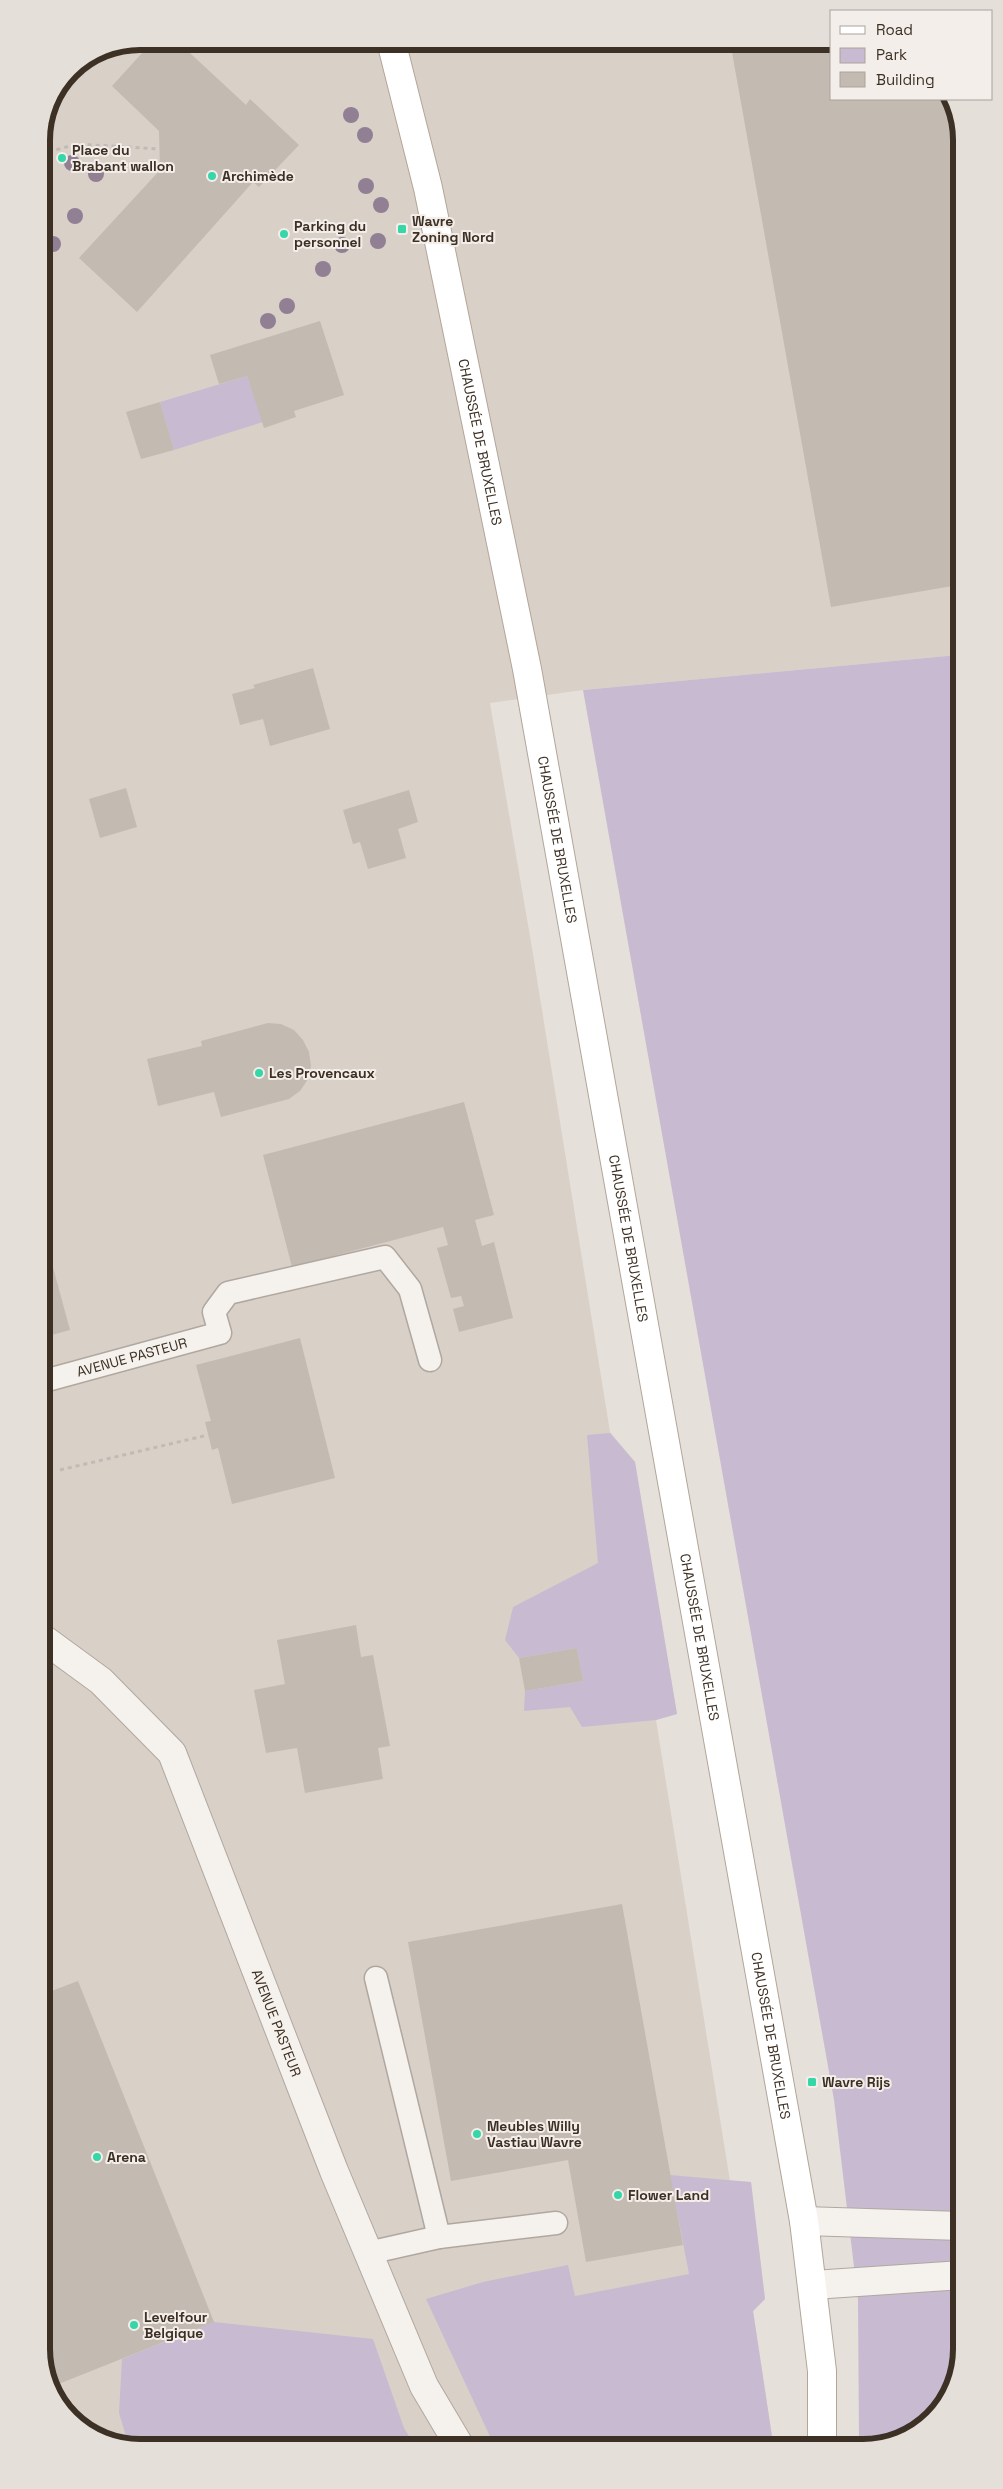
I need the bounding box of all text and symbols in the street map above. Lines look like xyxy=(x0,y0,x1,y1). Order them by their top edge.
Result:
legend xyxy=(830,10,993,100)
text: Road xyxy=(876,20,913,39)
text: Park xyxy=(876,45,907,64)
text: Building xyxy=(876,70,935,89)
place label: Place du Brabant wallon xyxy=(72,141,174,175)
marker: Place du Brabant wallon xyxy=(56,152,68,164)
place label: Archimède xyxy=(222,167,294,185)
marker: Archimède xyxy=(206,170,218,182)
place label: Wavre Zoning Nord xyxy=(412,212,494,246)
place label: Parking du personnel xyxy=(294,217,366,251)
marker: Wavre Zoning Nord xyxy=(396,223,408,235)
marker: Parking du personnel xyxy=(278,228,290,240)
street label: CHAUSSÉE DE BRUXELLES xyxy=(454,357,506,527)
street label: CHAUSSÉE DE BRUXELLES xyxy=(534,755,581,925)
place label: Les Provencaux xyxy=(269,1064,375,1082)
marker: Les Provencaux xyxy=(253,1067,265,1079)
street label: CHAUSSÉE DE BRUXELLES xyxy=(605,1153,652,1323)
street label: AVENUE PASTEUR xyxy=(75,1333,189,1381)
street label: CHAUSSÉE DE BRUXELLES xyxy=(676,1552,724,1722)
street label: CHAUSSÉE DE BRUXELLES xyxy=(747,1951,795,2121)
street label: AVENUE PASTEUR xyxy=(248,1967,306,2079)
place label: Wavre Rijs xyxy=(822,2073,890,2091)
marker: Wavre Rijs xyxy=(806,2076,818,2088)
place label: Meubles Willy Vastiau Wavre xyxy=(487,2117,582,2151)
marker: Meubles Willy Vastiau Wavre xyxy=(471,2128,483,2140)
place label: Arena xyxy=(107,2148,146,2166)
marker: Arena xyxy=(91,2151,103,2163)
place label: Flower Land xyxy=(628,2186,709,2204)
marker: Flower Land xyxy=(612,2189,624,2201)
place label: Levelfour Belgique xyxy=(144,2308,208,2342)
marker: Levelfour Belgique xyxy=(128,2319,140,2331)

